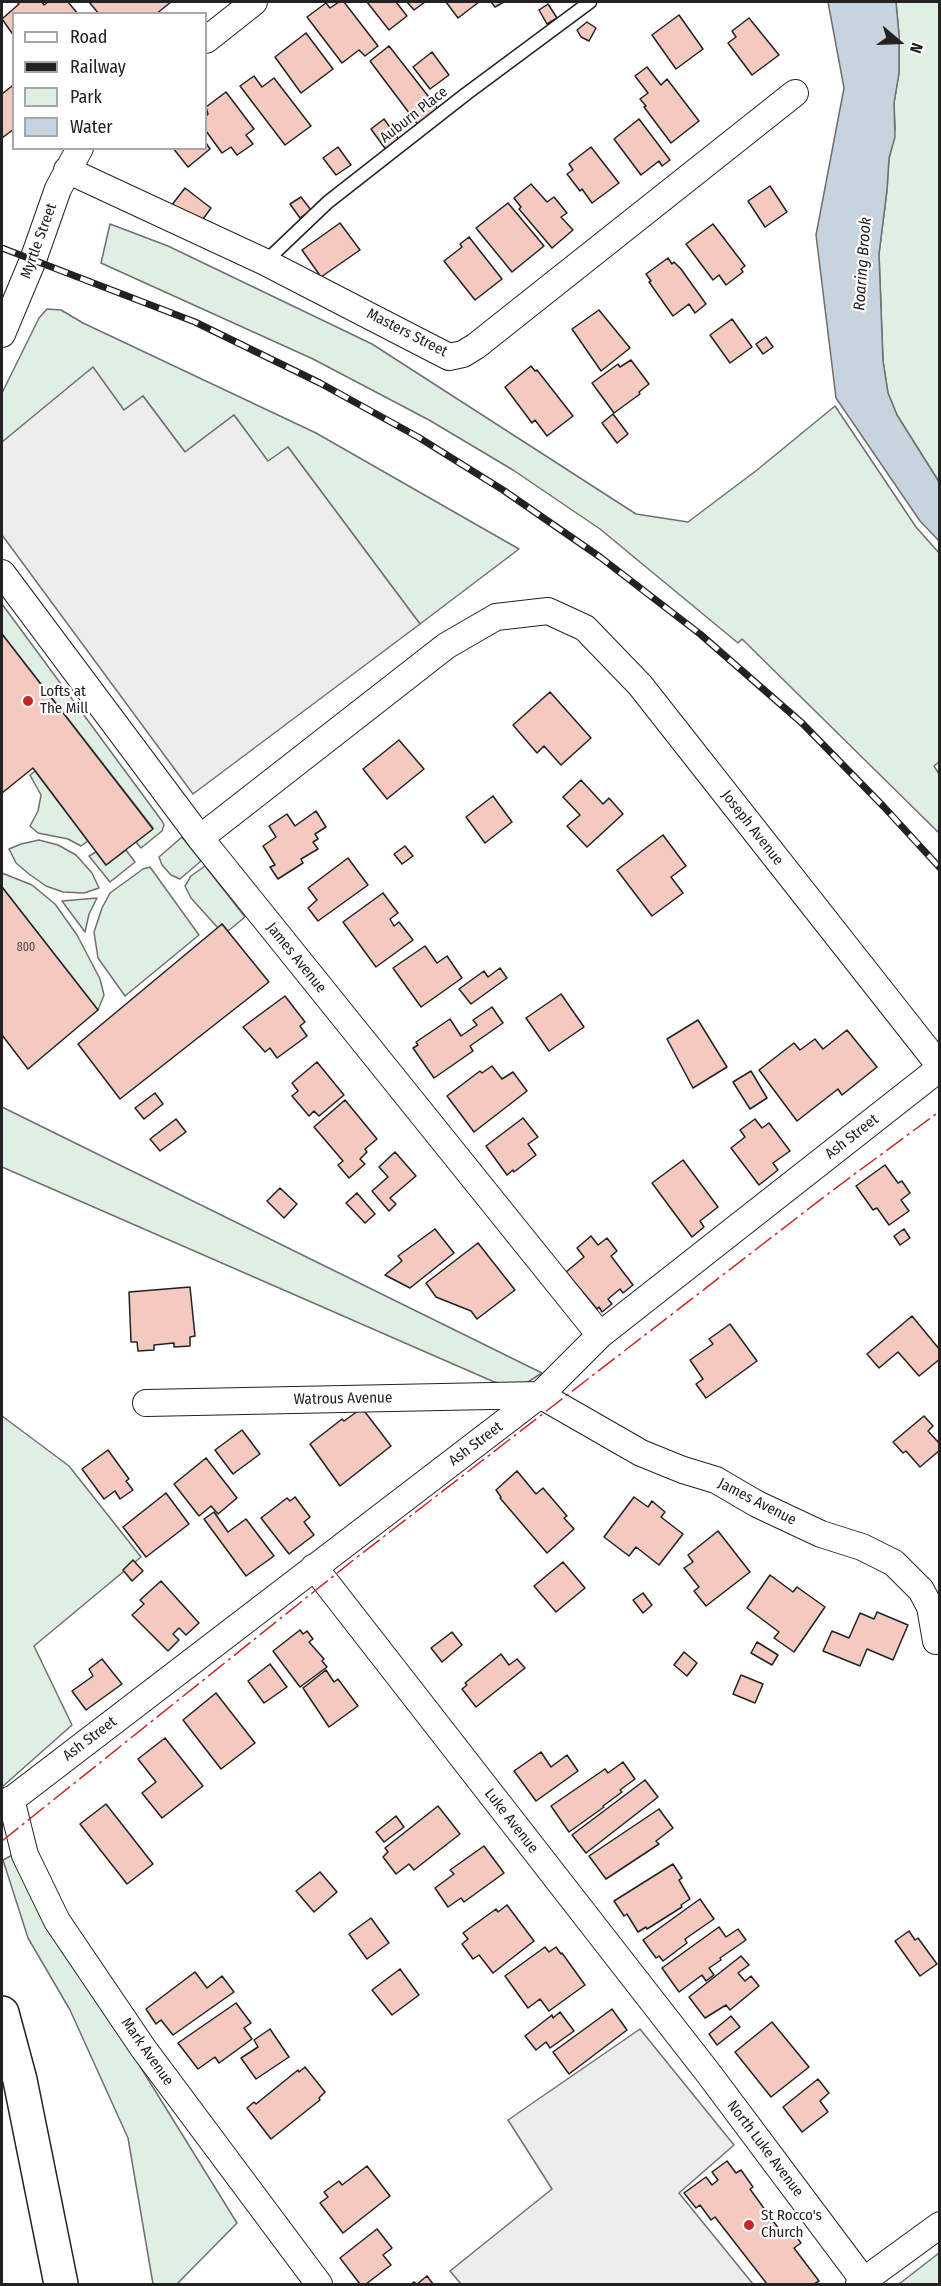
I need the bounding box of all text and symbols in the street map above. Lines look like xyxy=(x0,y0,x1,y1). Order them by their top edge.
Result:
legend xyxy=(12,12,207,150)
north arrow xyxy=(869,12,929,72)
text: Road xyxy=(70,26,107,48)
text: N xyxy=(906,40,927,56)
text: Railway xyxy=(70,56,126,78)
street label: Auburn Place xyxy=(377,83,451,147)
text: Park xyxy=(70,86,102,108)
text: Water xyxy=(70,116,113,138)
street label: Myrtle Street xyxy=(17,201,61,281)
water label: Roaring Brook xyxy=(850,217,876,311)
street label: Masters Street xyxy=(364,305,450,361)
place label: Lofts at The Mill xyxy=(40,683,88,718)
marker: Lofts at The Mill xyxy=(21,694,35,708)
street label: Joseph Avenue xyxy=(717,787,787,869)
street label: James Avenue xyxy=(262,919,330,997)
house number: 800 xyxy=(17,941,35,955)
street label: Ash Street xyxy=(822,1111,882,1163)
street label: Watrous Avenue xyxy=(294,1389,392,1409)
street label: Ash Street xyxy=(446,1418,506,1470)
street label: James Avenue xyxy=(715,1475,799,1529)
street label: Ash Street xyxy=(60,1713,120,1765)
street label: Luke Avenue xyxy=(480,1785,542,1857)
street label: Mark Avenue xyxy=(117,2015,177,2089)
street label: North Luke Avenue xyxy=(723,2097,807,2201)
place label: St Rocco's Church xyxy=(761,2207,822,2242)
marker: St Rocco's Church xyxy=(742,2218,756,2232)

